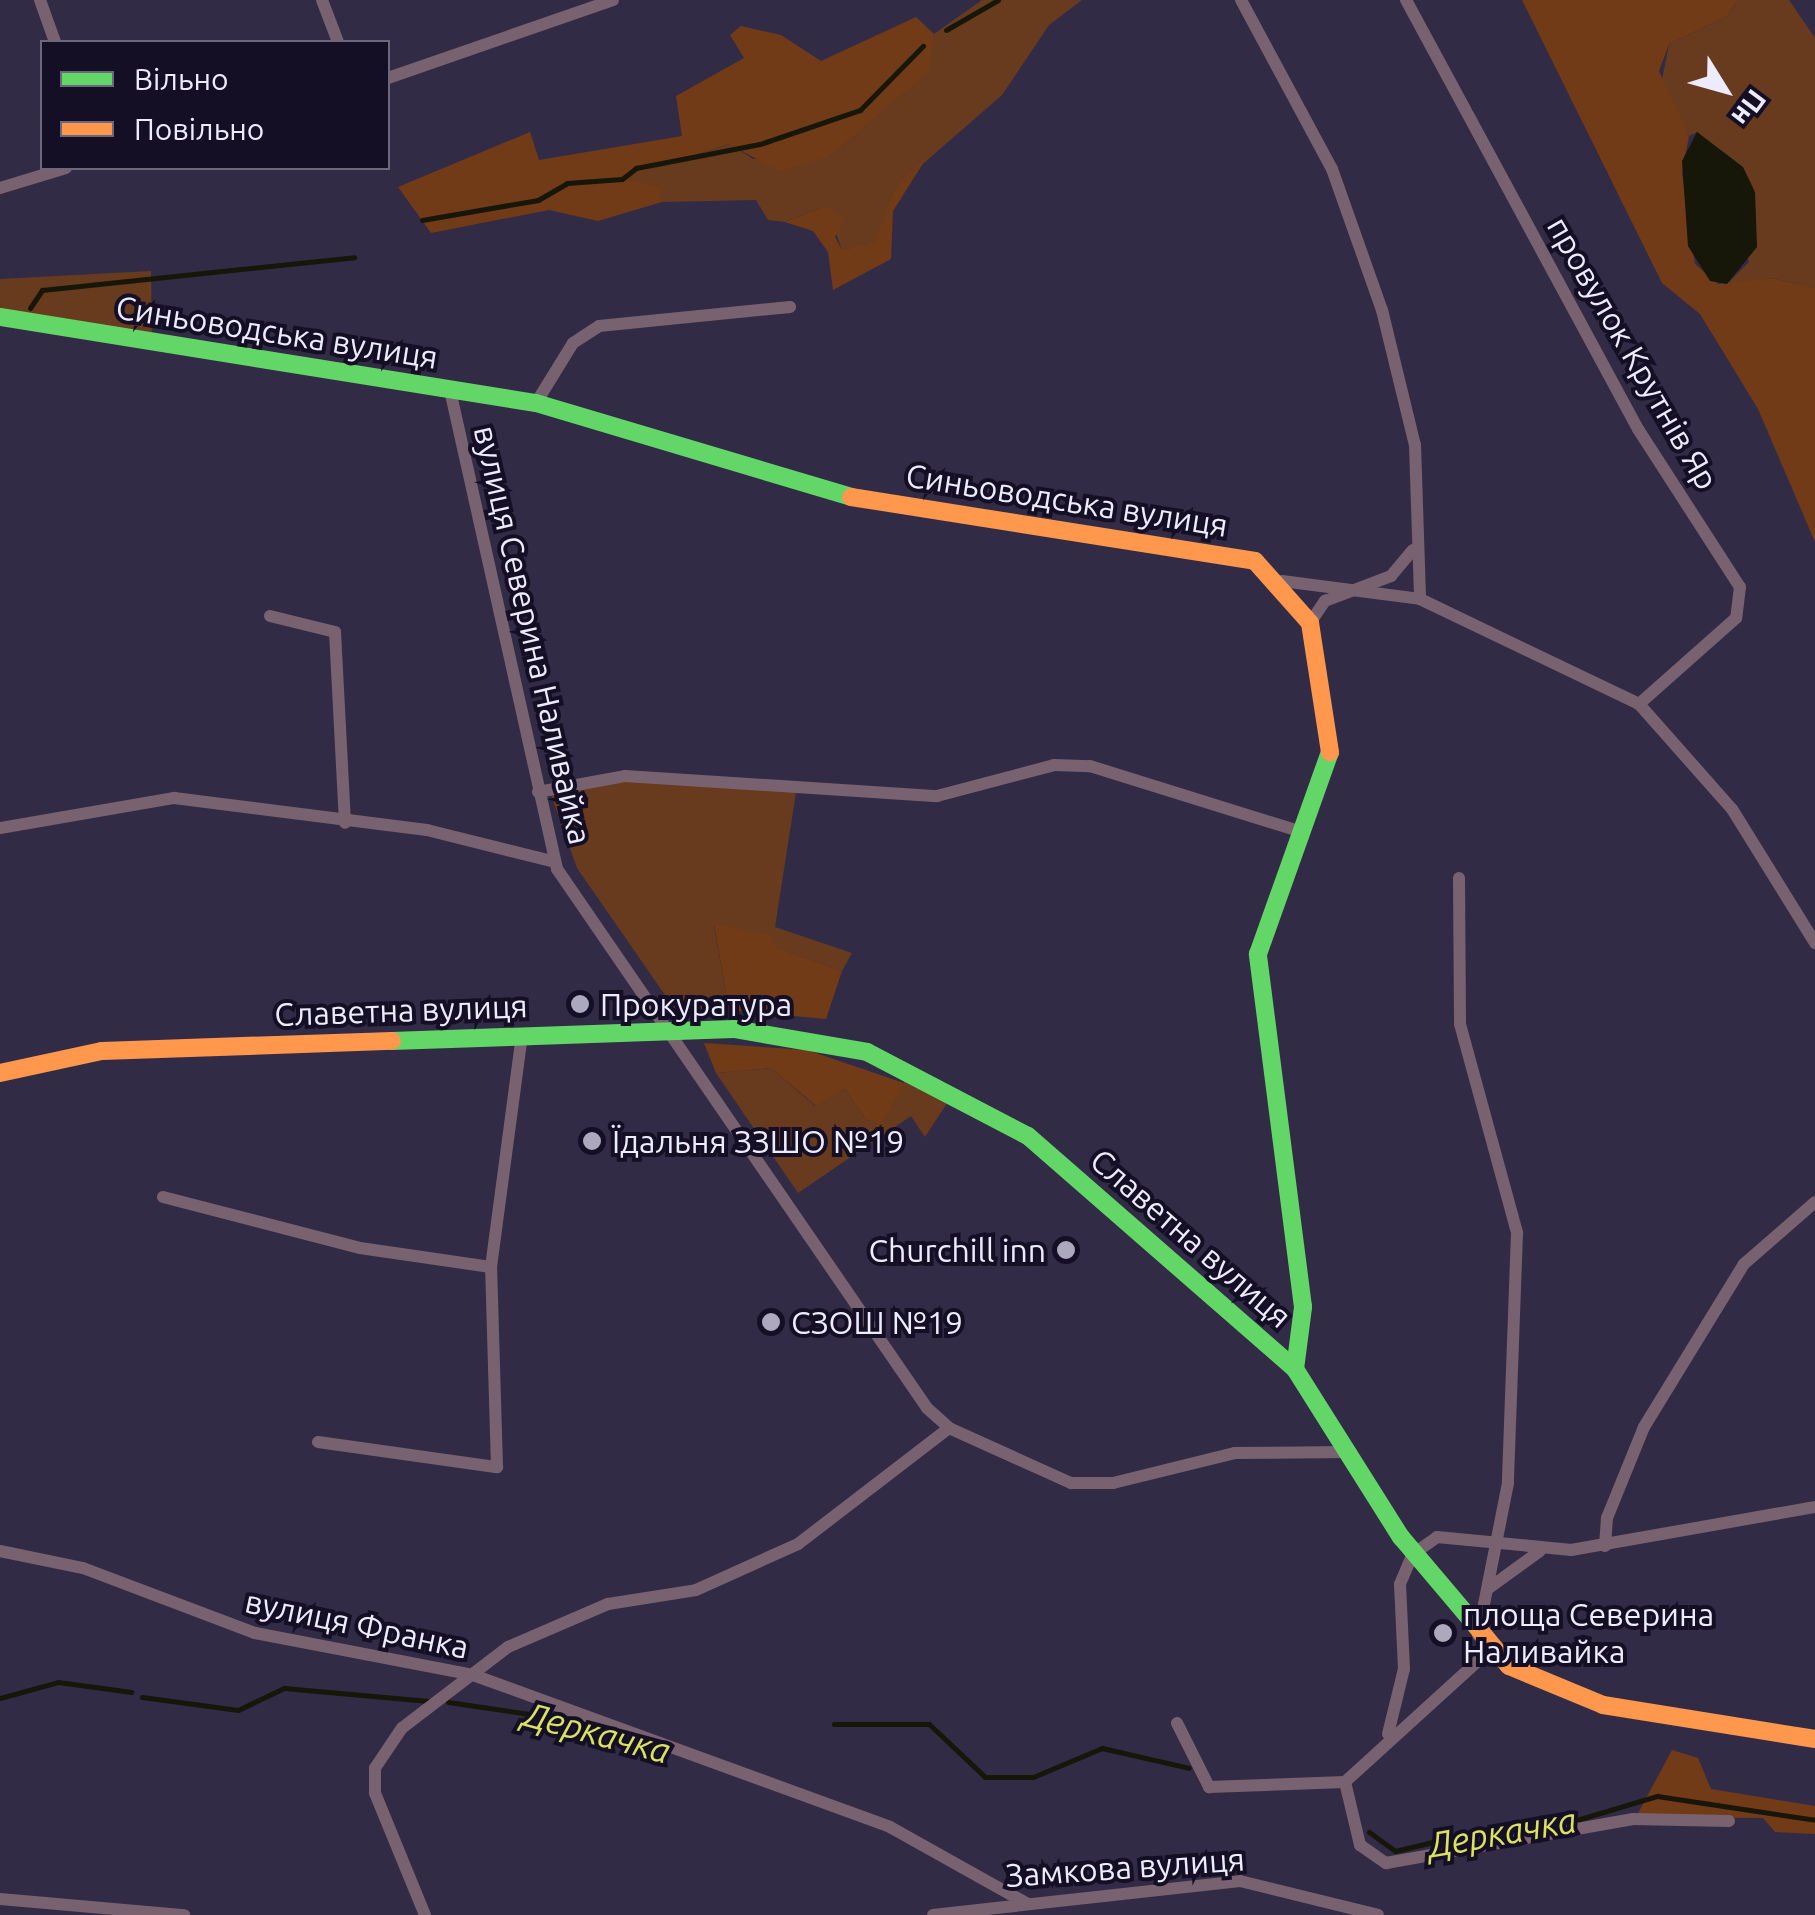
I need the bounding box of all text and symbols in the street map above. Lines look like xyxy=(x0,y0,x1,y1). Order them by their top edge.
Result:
legend xyxy=(40,40,390,170)
north arrow xyxy=(1675,40,1775,140)
text: Вільно xyxy=(134,62,229,96)
text: Пн xyxy=(1726,84,1773,132)
text: Повільно xyxy=(134,112,264,146)
street label: провулок Крутнів Яр xyxy=(1539,210,1727,496)
street label: Синьоводська вулиця xyxy=(113,288,441,376)
street label: вулиця Северина Наливайка xyxy=(466,422,600,848)
street label: Синьоводська вулиця xyxy=(903,456,1231,544)
place label: Прокуратура xyxy=(600,985,792,1023)
street label: Славетна вулиця xyxy=(274,986,528,1034)
marker: Прокуратура xyxy=(569,993,591,1015)
place label: Їдальня ЗЗШО №19 xyxy=(612,1122,904,1160)
marker: Їдальня ЗЗШО №19 xyxy=(581,1130,603,1152)
street label: Славетна вулиця xyxy=(1083,1140,1299,1336)
place label: Churchill inn xyxy=(868,1231,1046,1269)
marker: Churchill inn xyxy=(1055,1239,1077,1261)
place label: СЗОШ №19 xyxy=(791,1303,963,1341)
marker: СЗОШ №19 xyxy=(760,1311,782,1333)
street label: вулиця Франка xyxy=(242,1582,472,1666)
place label: площа Северина Наливайка xyxy=(1463,1596,1714,1671)
marker: площа Северина Наливайка xyxy=(1432,1622,1454,1644)
water label: Деркачка xyxy=(519,1692,675,1772)
water label: Деркачка xyxy=(1424,1798,1580,1866)
street label: Замкова вулиця xyxy=(1004,1839,1246,1895)

